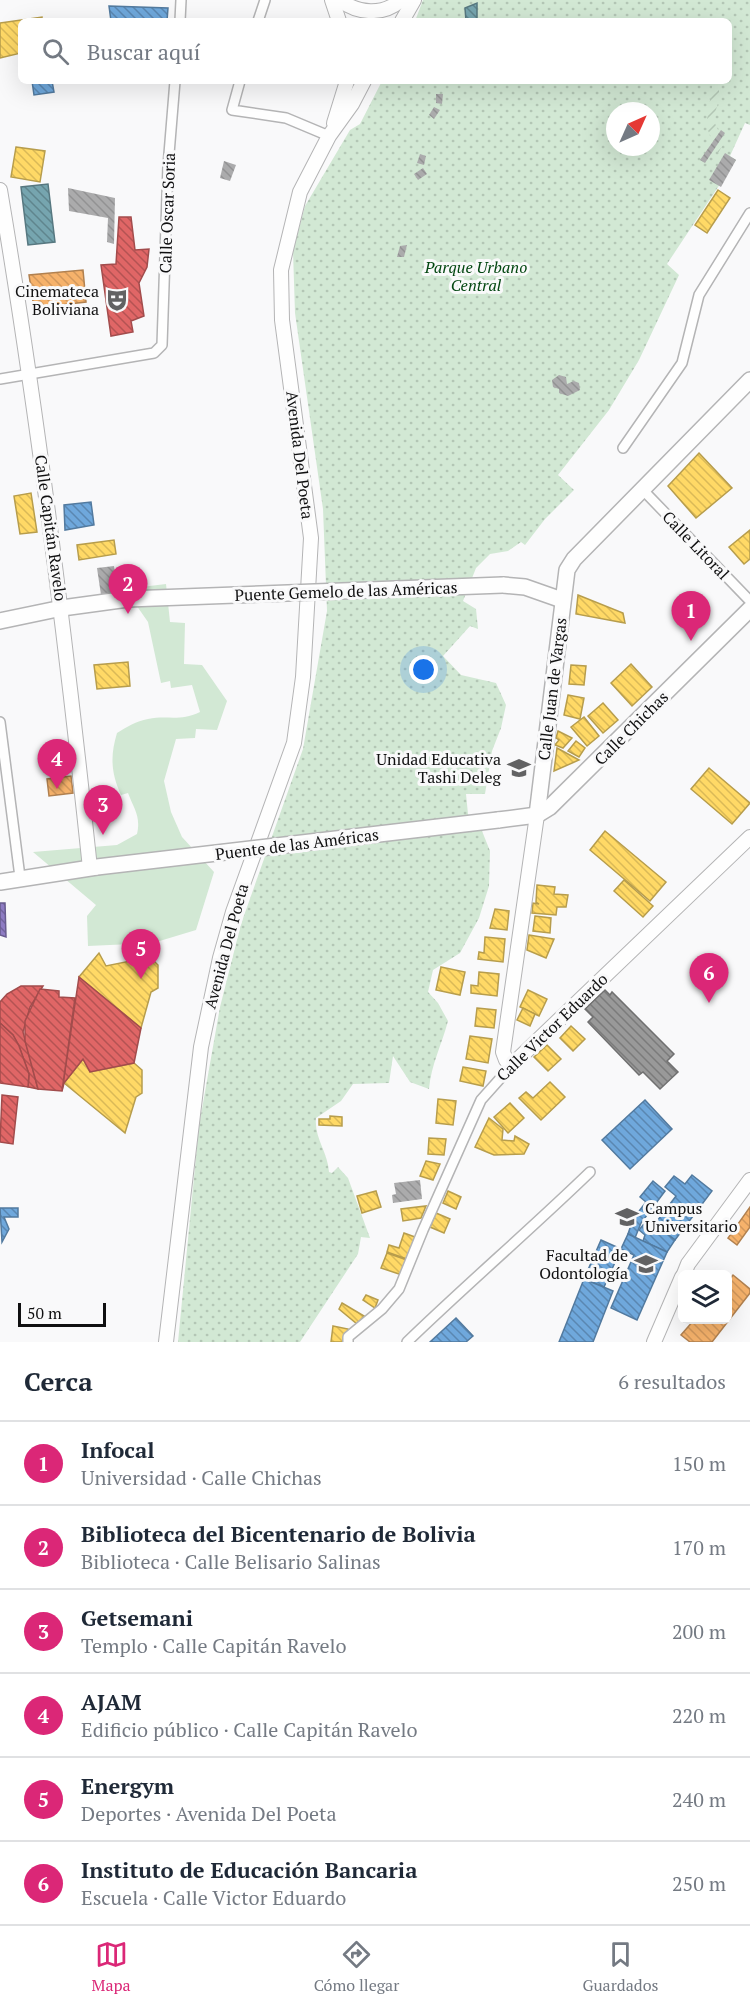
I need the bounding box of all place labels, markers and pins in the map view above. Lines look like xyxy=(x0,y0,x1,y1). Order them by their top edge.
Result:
place label: Cinemateca Boliviana xyxy=(15,280,99,320)
theatre icon: Cinemateca Boliviana xyxy=(104,287,130,313)
pin: 2 xyxy=(108,564,148,614)
pin: 1 xyxy=(672,592,710,641)
pin: 4 xyxy=(38,740,76,789)
place label: Unidad Educativa Tashi Deleg xyxy=(376,748,502,788)
school or university icon: Unidad Educativa Tashi Deleg xyxy=(506,755,532,781)
pin: 3 xyxy=(84,786,122,835)
pin: 5 xyxy=(122,930,160,979)
pin: 6 xyxy=(690,954,728,1003)
place label: Campus Universitario xyxy=(645,1197,738,1237)
school or university icon: Campus Universitario xyxy=(614,1204,640,1230)
place label: Facultad de Odontología xyxy=(539,1244,628,1284)
school or university icon: Facultad de Odontología xyxy=(633,1251,659,1277)

